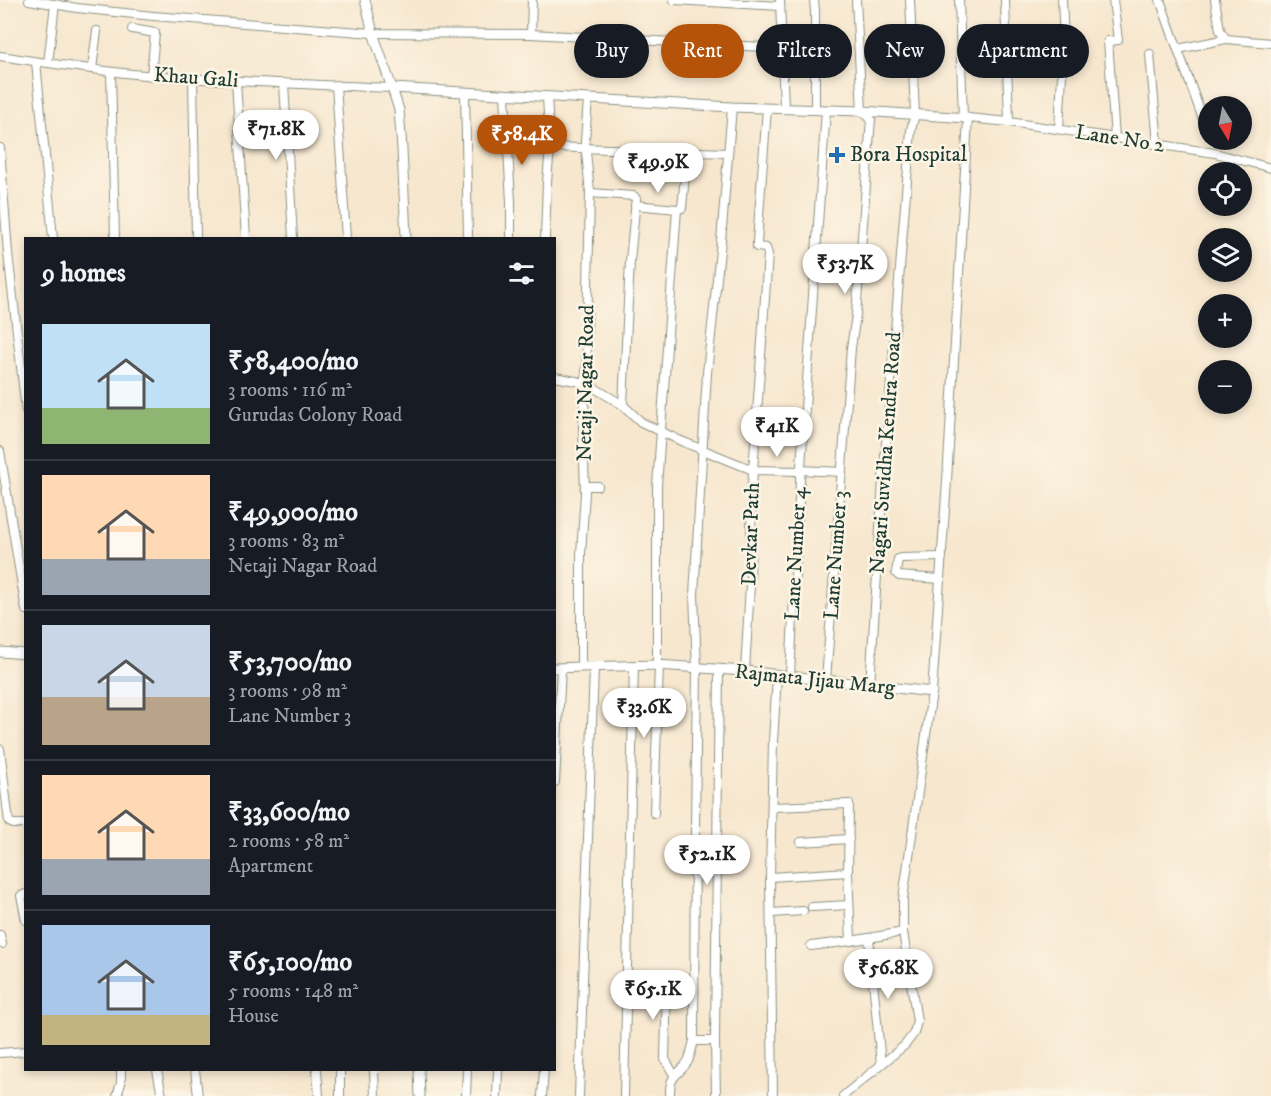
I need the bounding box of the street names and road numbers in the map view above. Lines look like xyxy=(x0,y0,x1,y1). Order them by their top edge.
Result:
street label: Khau Gali xyxy=(153,62,239,94)
street label: Lane No 2 xyxy=(1074,119,1167,159)
street label: Netaji Nagar Road xyxy=(572,304,600,462)
street label: Nagari Suvidha Kendra Road xyxy=(865,331,907,575)
street label: Devkar Path xyxy=(736,482,766,586)
street label: Lane Number 4 xyxy=(780,486,813,621)
street label: Lane Number 3 xyxy=(819,490,853,620)
street label: Rajmata Jijau Marg xyxy=(734,659,897,701)

